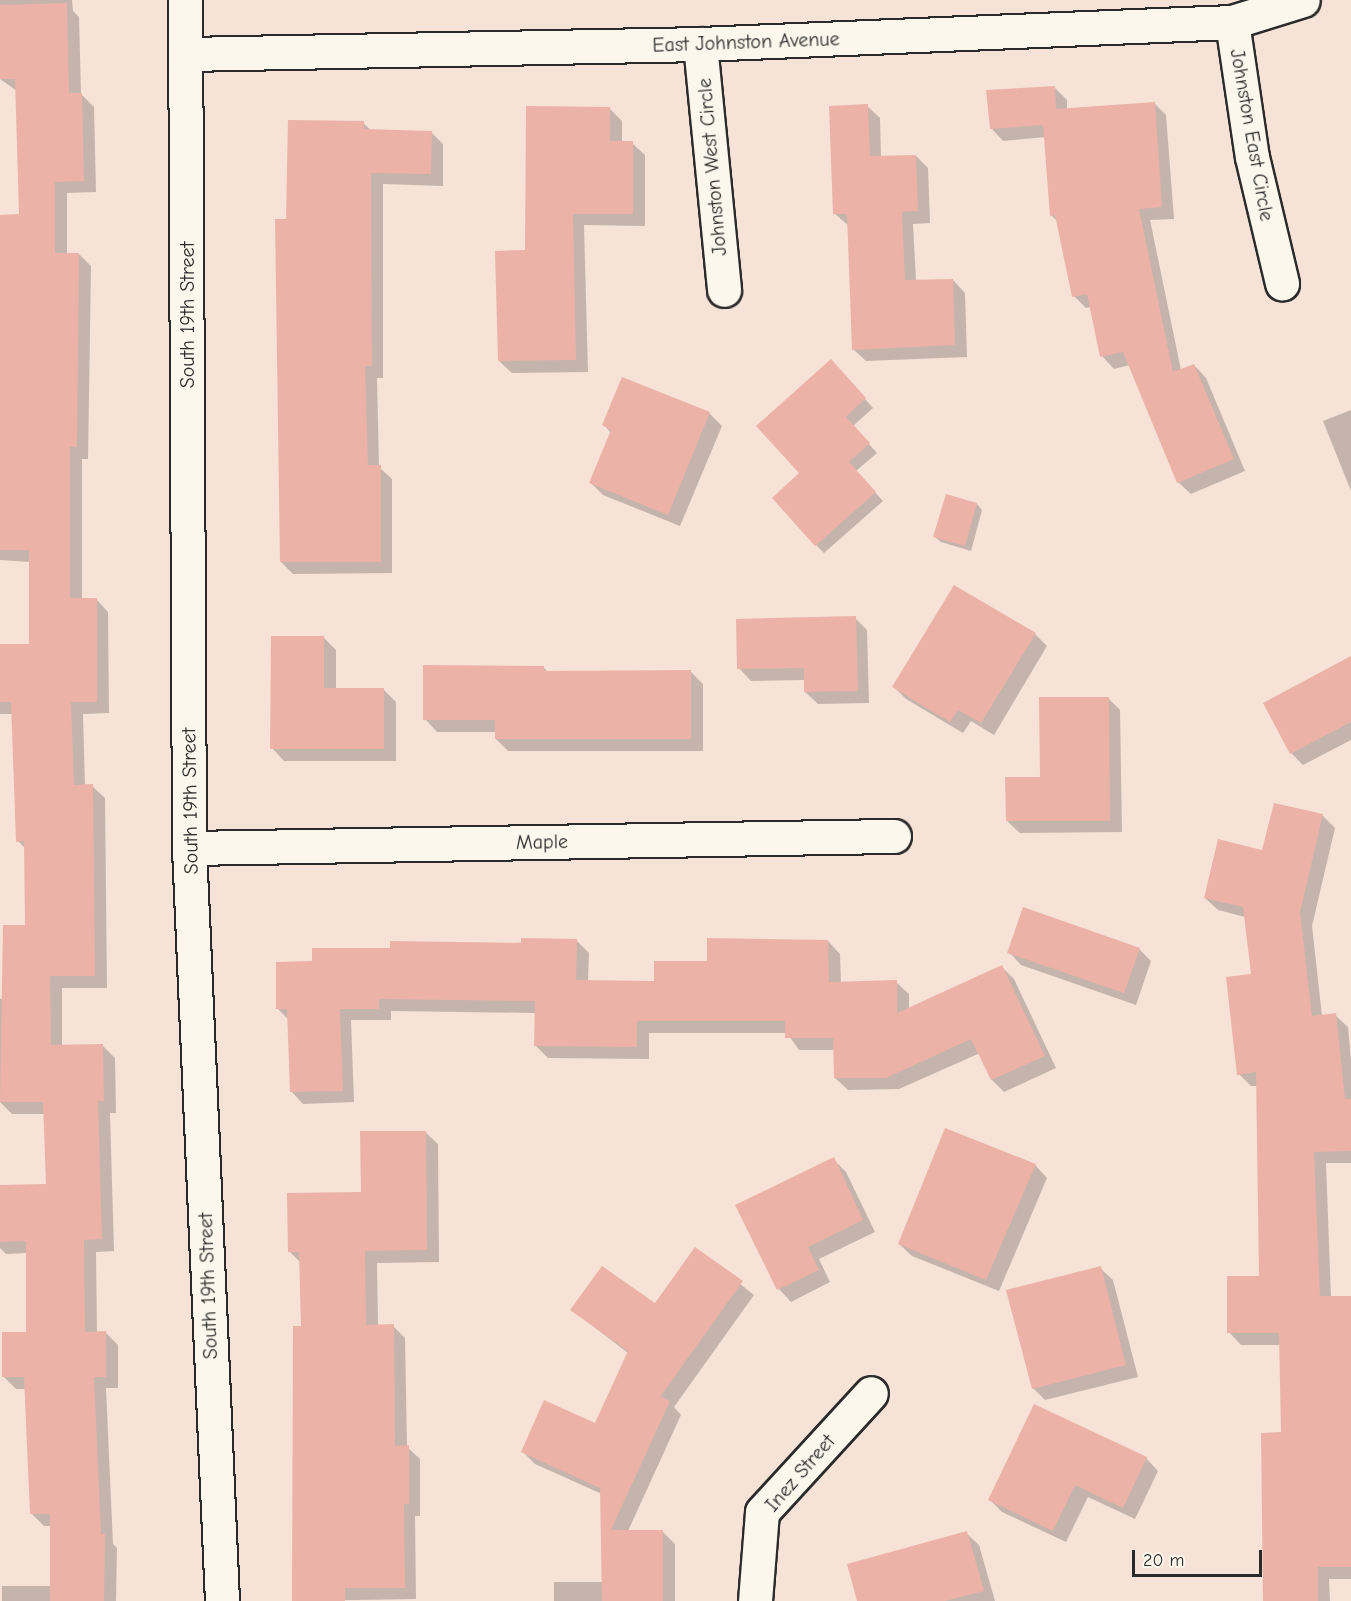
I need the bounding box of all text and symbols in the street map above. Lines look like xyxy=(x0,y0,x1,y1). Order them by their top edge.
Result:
street label: East Johnston Avenue xyxy=(652,27,840,57)
street label: Johnston East Circle xyxy=(1225,47,1279,223)
street label: Johnston West Circle xyxy=(692,77,732,257)
street label: South 19th Street xyxy=(175,242,199,388)
street label: South 19th Street xyxy=(177,727,203,875)
street label: Maple xyxy=(516,830,568,854)
street label: South 19th Street xyxy=(193,1212,223,1360)
street label: Inez Street xyxy=(760,1430,840,1516)
scale bar xyxy=(1135,1538,1266,1576)
text: 20 m xyxy=(1143,1550,1184,1571)

